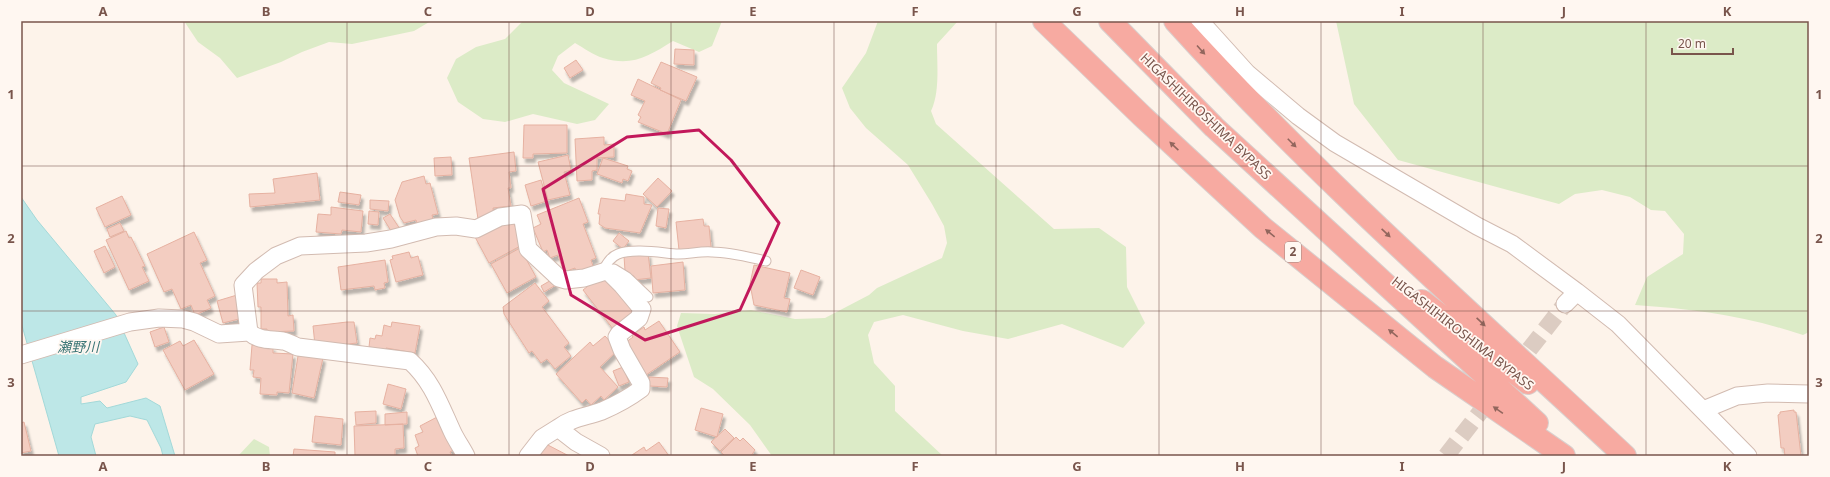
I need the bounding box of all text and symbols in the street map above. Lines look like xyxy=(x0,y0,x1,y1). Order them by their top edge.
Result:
text: A xyxy=(99,2,108,20)
text: B xyxy=(262,2,270,20)
text: C xyxy=(424,2,432,20)
text: D xyxy=(585,2,595,20)
text: E xyxy=(749,2,757,20)
text: F xyxy=(911,2,919,20)
text: G xyxy=(1072,2,1082,20)
text: H xyxy=(1235,2,1245,20)
text: I xyxy=(1399,2,1405,20)
text: J xyxy=(1561,2,1566,20)
text: K xyxy=(1723,2,1732,20)
scale bar xyxy=(1672,30,1733,56)
text: 20 m xyxy=(1678,35,1706,52)
one-way arrow xyxy=(1197,45,1206,55)
street label: HIGASHIHIROSHIMA BYPASS xyxy=(1137,49,1275,183)
text: 1 xyxy=(7,85,15,103)
text: 1 xyxy=(1815,85,1823,103)
one-way arrow xyxy=(1287,138,1297,148)
one-way arrow xyxy=(1169,141,1179,151)
one-way arrow xyxy=(1381,228,1391,238)
text: 2 xyxy=(7,229,15,247)
one-way arrow xyxy=(1265,229,1276,238)
text: 2 xyxy=(1815,229,1823,247)
road number: 2 xyxy=(1285,242,1301,262)
street label: HIGASHIHIROSHIMA BYPASS xyxy=(1388,272,1538,394)
one-way arrow xyxy=(1476,317,1486,326)
one-way arrow xyxy=(1388,328,1399,337)
water label: 瀬野川 xyxy=(57,337,101,356)
text: 3 xyxy=(7,373,15,391)
text: 3 xyxy=(1815,373,1823,391)
one-way arrow xyxy=(1492,406,1503,414)
text: A xyxy=(99,457,108,475)
text: B xyxy=(262,457,270,475)
text: C xyxy=(424,457,432,475)
text: D xyxy=(585,457,595,475)
text: E xyxy=(749,457,757,475)
text: F xyxy=(911,457,919,475)
text: G xyxy=(1072,457,1082,475)
text: H xyxy=(1235,457,1245,475)
text: I xyxy=(1399,457,1405,475)
text: J xyxy=(1561,457,1566,475)
text: K xyxy=(1723,457,1732,475)

